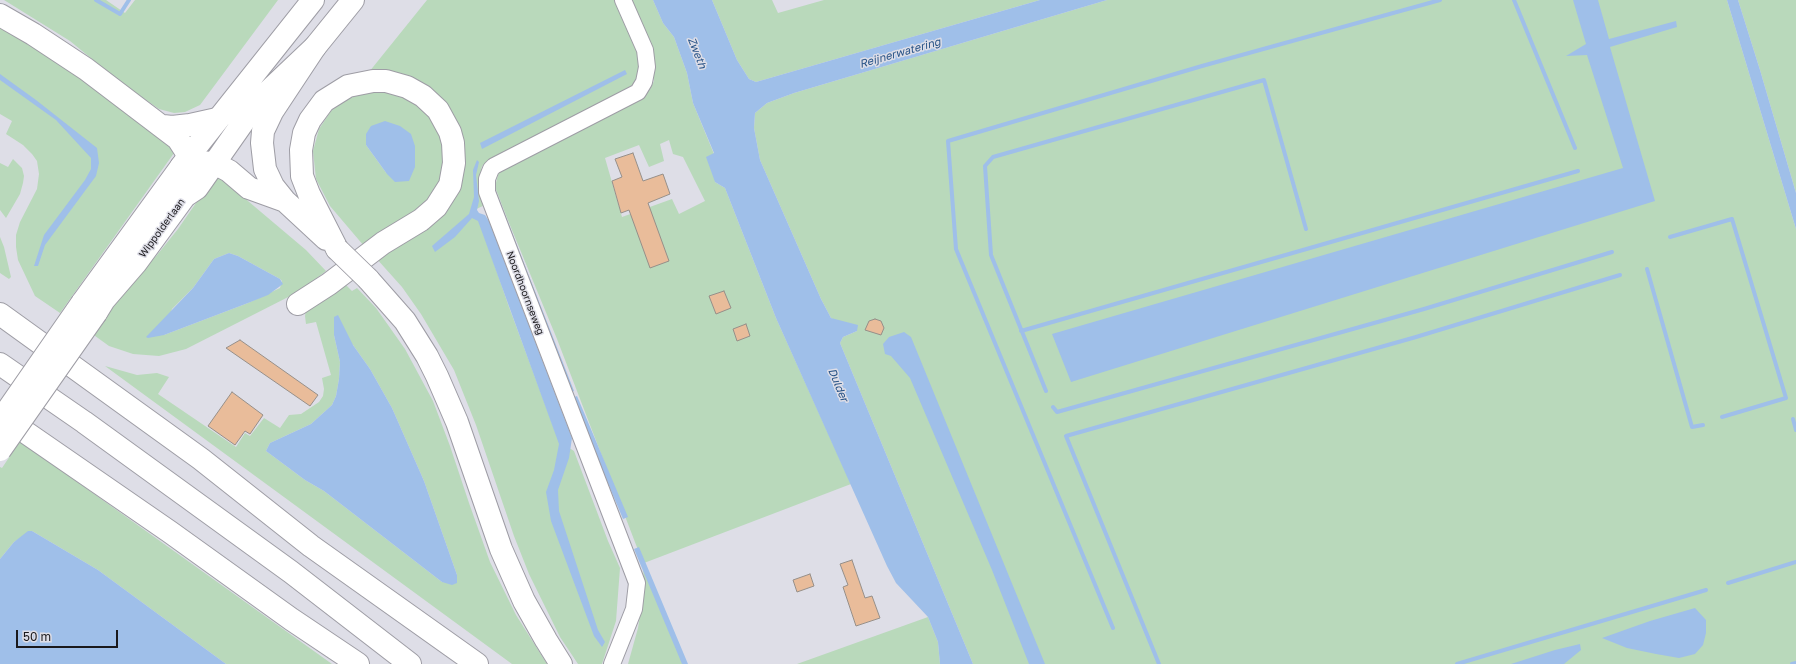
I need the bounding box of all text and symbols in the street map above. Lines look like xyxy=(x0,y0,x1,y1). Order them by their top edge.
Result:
water label: Zweth xyxy=(685,35,709,71)
water label: Reijnerwatering xyxy=(858,35,942,71)
street label: Wippolderlaan xyxy=(137,196,187,260)
street label: Noordhoornseweg xyxy=(504,249,546,337)
water label: Dulder xyxy=(825,366,851,404)
scale bar xyxy=(18,622,120,648)
text: 50 m xyxy=(23,629,51,644)

